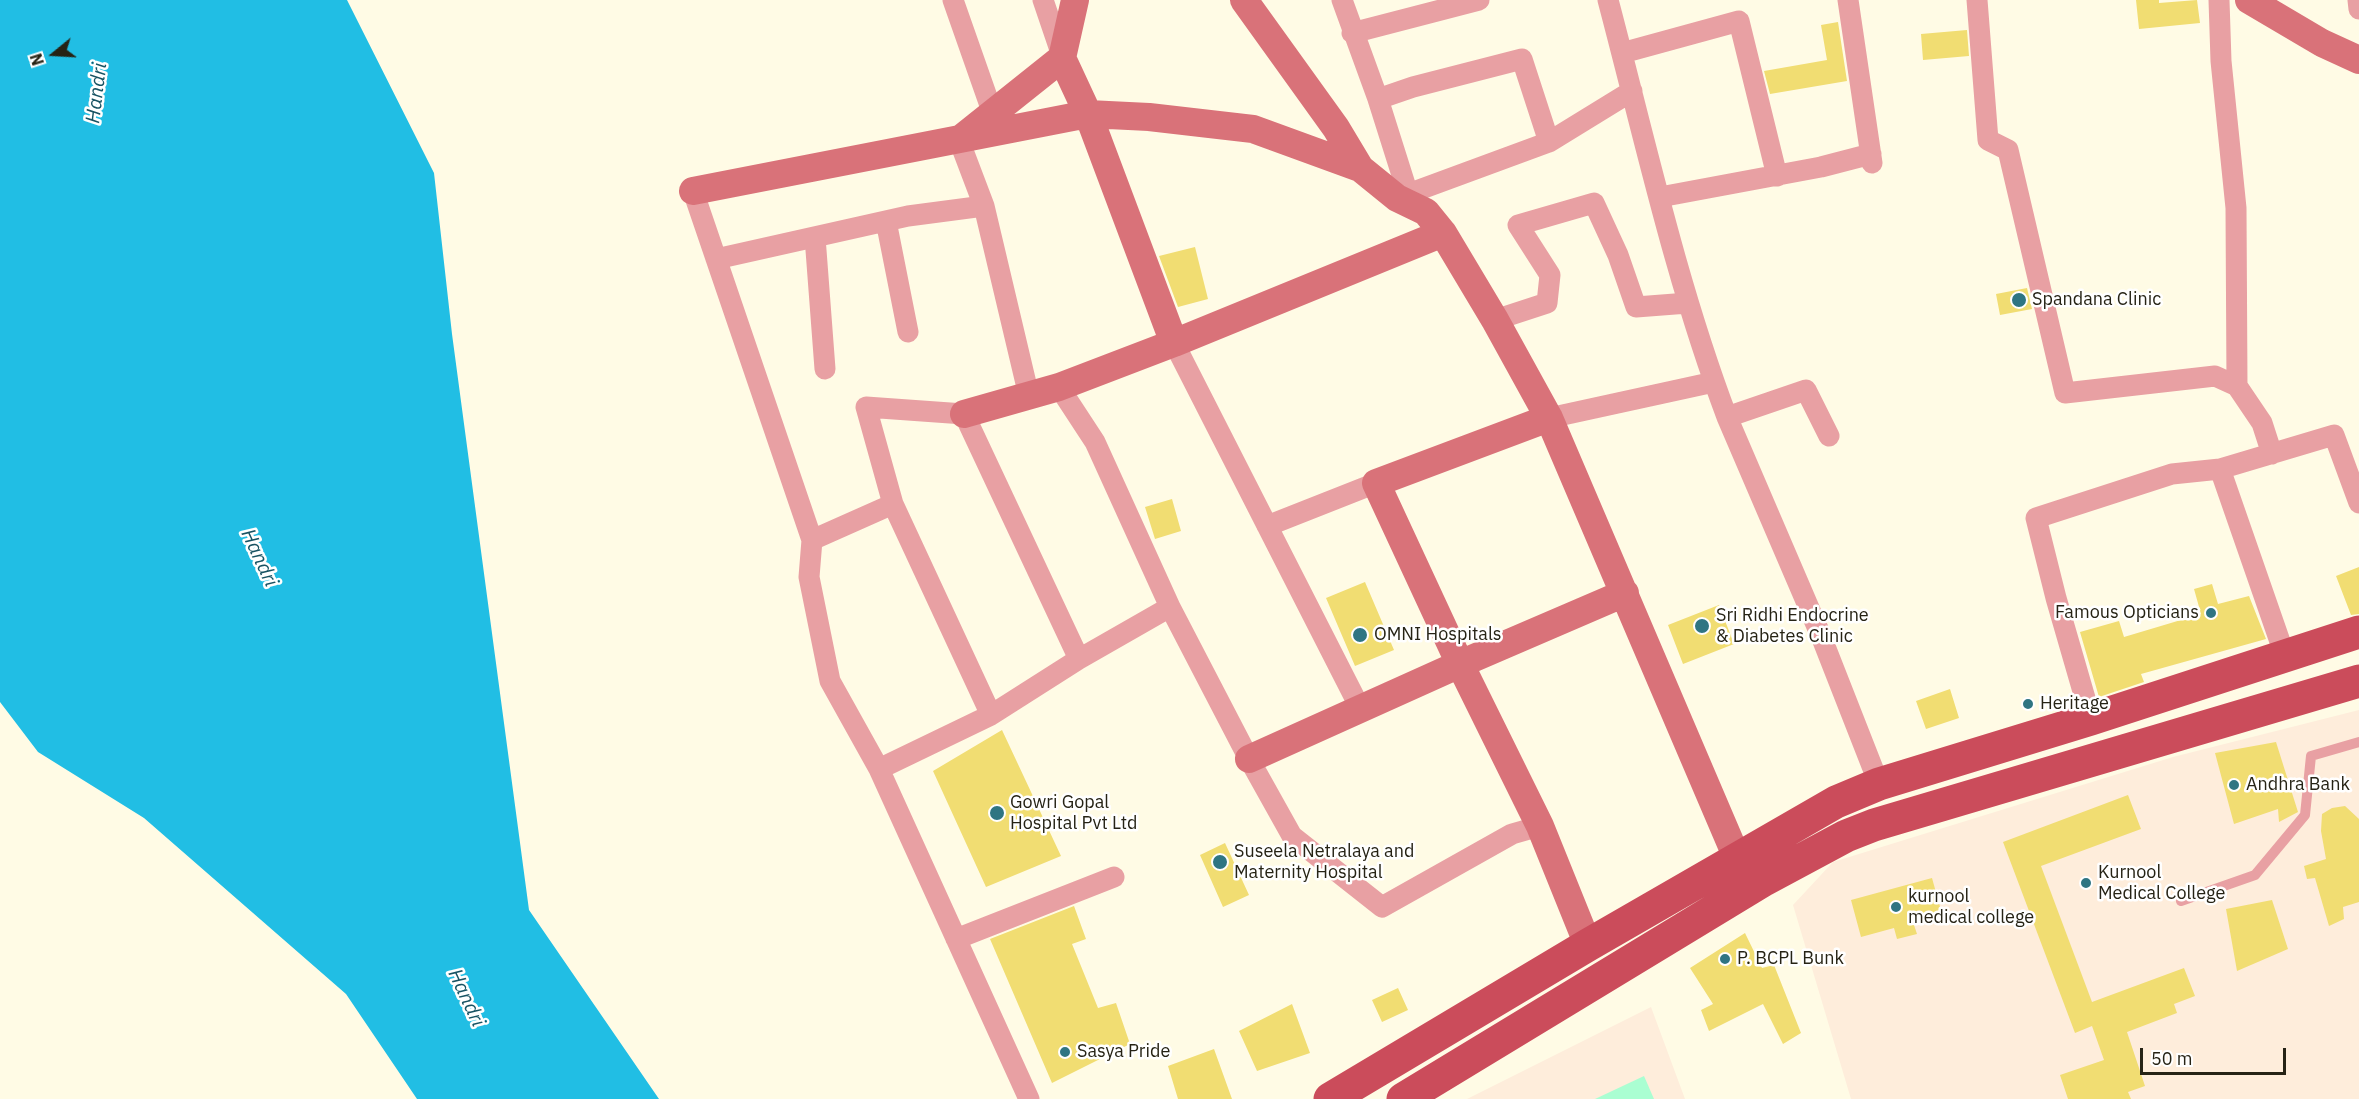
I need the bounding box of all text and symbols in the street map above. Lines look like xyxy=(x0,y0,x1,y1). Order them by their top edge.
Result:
north arrow xyxy=(24,24,84,84)
text: N xyxy=(26,51,48,68)
water label: Handri xyxy=(81,61,113,125)
place label: Spandana Clinic xyxy=(2032,289,2161,311)
marker: Spandana Clinic xyxy=(2010,291,2028,309)
water label: Handri xyxy=(235,525,283,591)
place label: Famous Opticians xyxy=(2055,602,2199,624)
place label: Sri Ridhi Endocrine & Diabetes Clinic xyxy=(1716,605,1869,648)
marker: Famous Opticians xyxy=(2204,606,2218,620)
marker: Sri Ridhi Endocrine & Diabetes Clinic xyxy=(1693,617,1711,635)
place label: OMNI Hospitals xyxy=(1374,624,1502,646)
marker: OMNI Hospitals xyxy=(1351,626,1369,644)
place label: Heritage xyxy=(2040,693,2109,715)
marker: Heritage xyxy=(2021,697,2035,711)
place label: Andhra Bank xyxy=(2246,774,2350,796)
marker: Andhra Bank xyxy=(2227,778,2241,792)
place label: Gowri Gopal Hospital Pvt Ltd xyxy=(1010,792,1137,834)
marker: Gowri Gopal Hospital Pvt Ltd xyxy=(988,804,1006,822)
place label: Suseela Netralaya and Maternity Hospital xyxy=(1234,841,1414,884)
marker: Suseela Netralaya and Maternity Hospital xyxy=(1211,853,1229,871)
place label: Kurnool Medical College xyxy=(2098,862,2225,904)
marker: Kurnool Medical College xyxy=(2079,876,2093,890)
place label: kurnool medical college xyxy=(1908,886,2034,928)
marker: kurnool medical college xyxy=(1889,900,1903,914)
place label: P. BCPL Bunk xyxy=(1737,948,1844,970)
marker: P. BCPL Bunk xyxy=(1718,952,1732,966)
water label: Handri xyxy=(442,965,490,1031)
scale bar xyxy=(2143,1036,2288,1074)
place label: Sasya Pride xyxy=(1077,1041,1170,1063)
marker: Sasya Pride xyxy=(1058,1045,1072,1059)
text: 50 m xyxy=(2151,1047,2193,1070)

